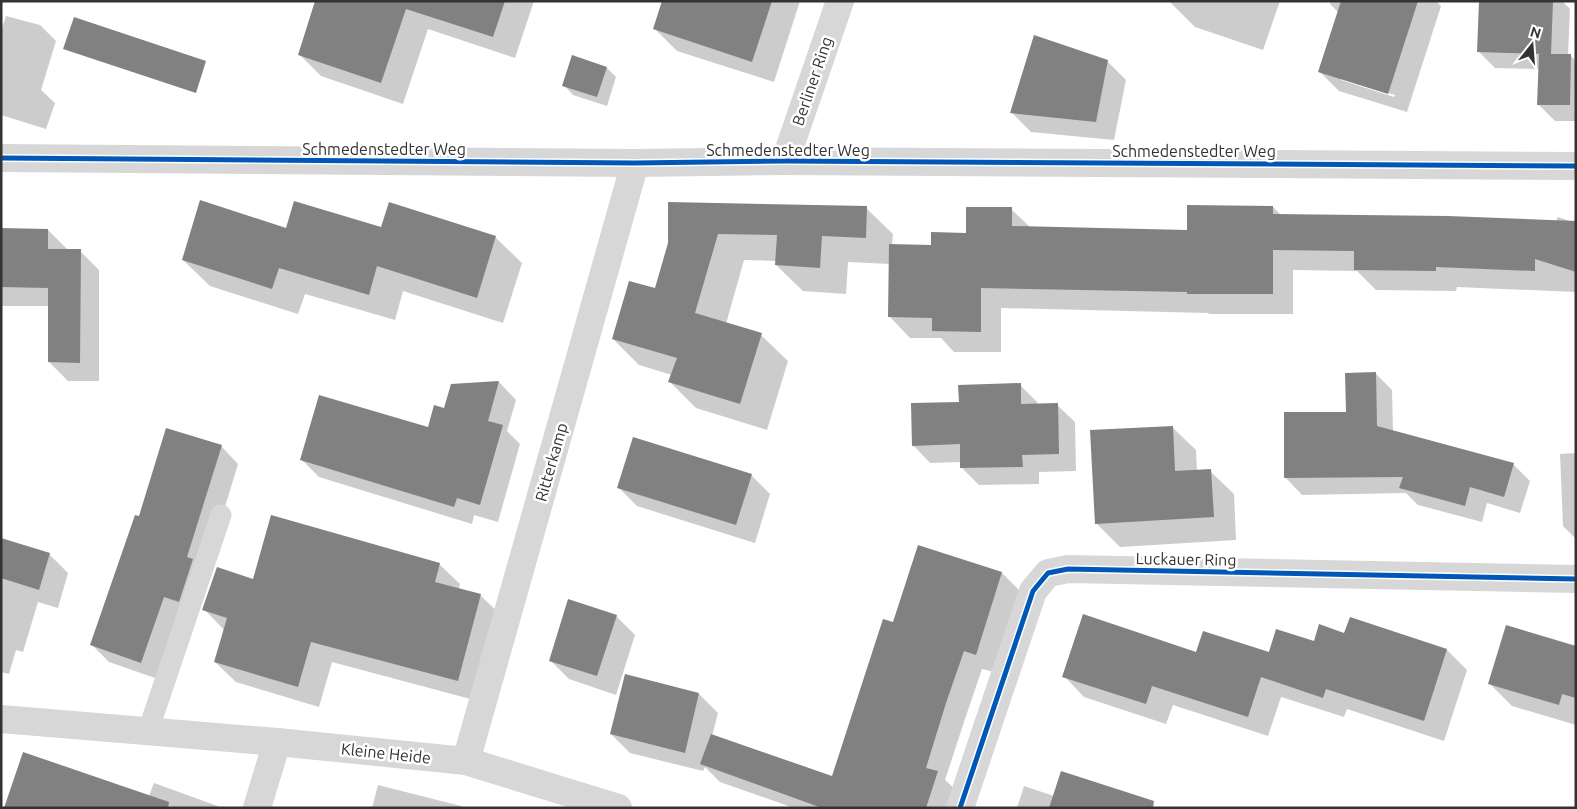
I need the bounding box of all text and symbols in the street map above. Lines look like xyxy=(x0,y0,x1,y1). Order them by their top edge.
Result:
north arrow xyxy=(1507,20,1557,70)
text: N xyxy=(1528,23,1543,42)
street label: Berliner Ring xyxy=(788,34,836,128)
street label: Schmedenstedter Weg xyxy=(302,140,466,158)
street label: Schmedenstedter Weg xyxy=(706,141,870,159)
street label: Schmedenstedter Weg xyxy=(1112,142,1276,160)
street label: Ritterkamp xyxy=(531,421,571,503)
street label: Luckauer Ring xyxy=(1135,549,1237,569)
street label: Kleine Heide xyxy=(340,739,432,767)

